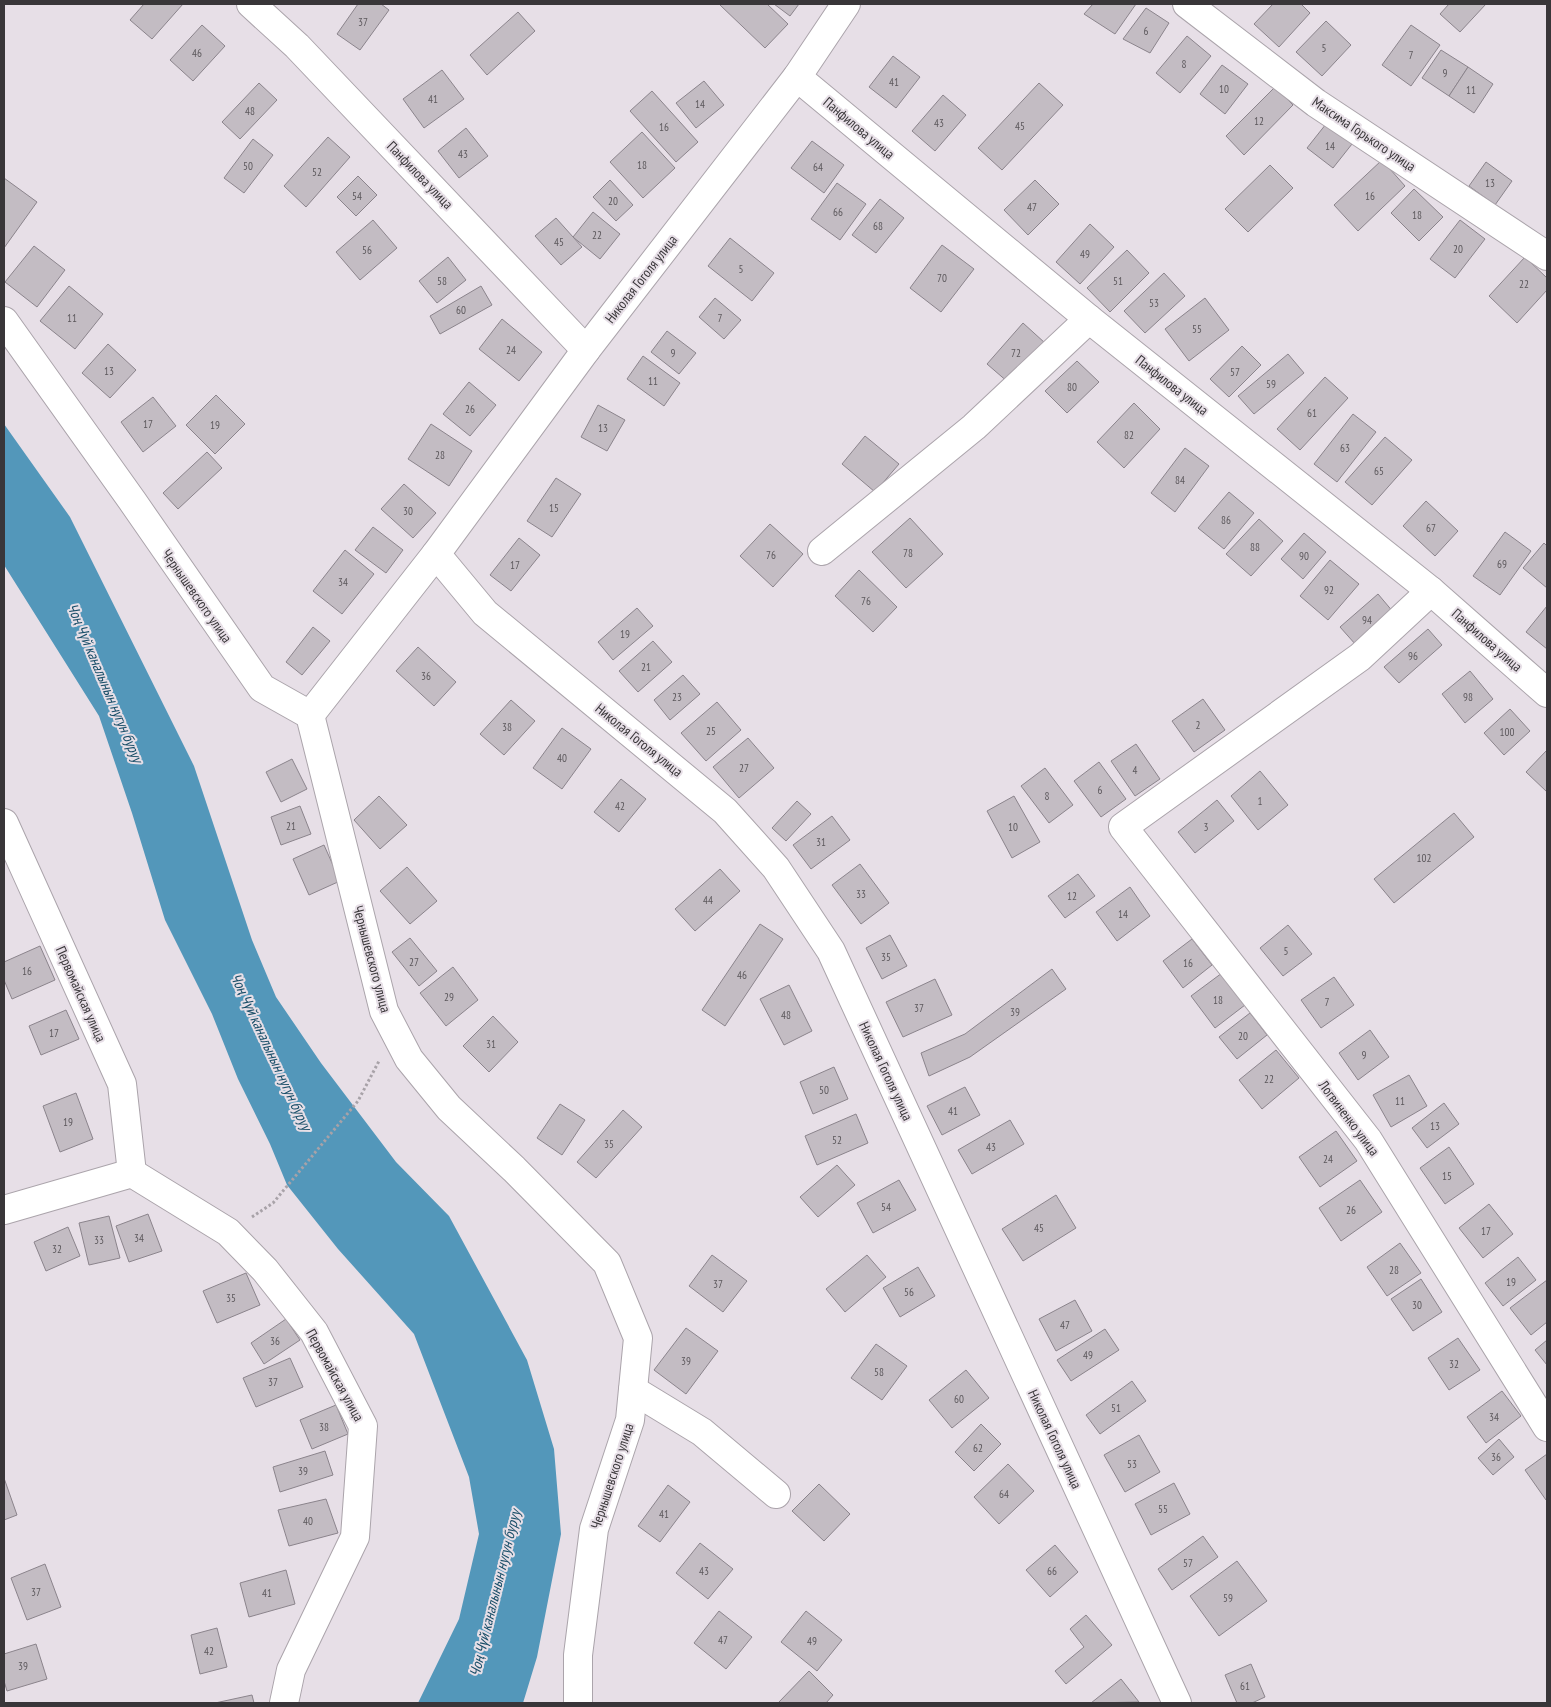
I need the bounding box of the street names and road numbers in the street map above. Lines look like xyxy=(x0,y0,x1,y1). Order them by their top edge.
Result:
street label: Панфилова улица xyxy=(820,93,898,163)
street label: Максима Горького улица xyxy=(1309,93,1419,175)
street label: Панфилова улица xyxy=(383,137,457,213)
street label: Николая Гоголя улица xyxy=(601,231,681,327)
street label: Панфилова улица xyxy=(1132,351,1212,419)
street label: Чернышевского улица xyxy=(158,546,236,646)
street label: Панфилова улица xyxy=(1448,605,1526,675)
street label: Николая Гоголя улица xyxy=(592,699,686,781)
street label: Чернышевского улица xyxy=(349,904,395,1014)
street label: Первомайская улица xyxy=(52,943,110,1045)
street label: Николая Гоголя улица xyxy=(855,1019,917,1123)
street label: Логвиненко улица xyxy=(1314,1076,1383,1159)
street label: Первомайская улица xyxy=(302,1326,368,1424)
street label: Николая Гоголя улица xyxy=(1024,1387,1086,1491)
street label: Чернышевского улица xyxy=(586,1421,638,1531)

